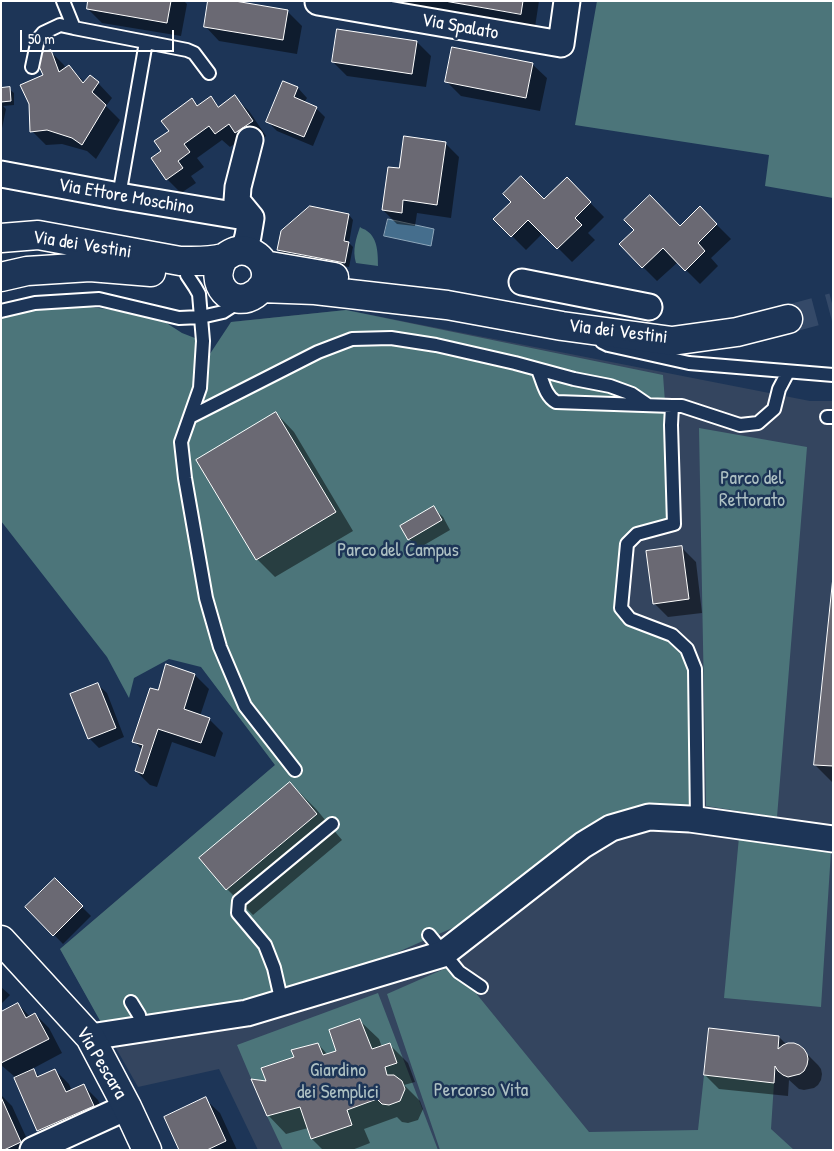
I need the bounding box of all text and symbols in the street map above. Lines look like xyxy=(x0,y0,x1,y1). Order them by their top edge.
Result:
street label: Via Spalato xyxy=(420,9,500,45)
scale bar xyxy=(22,20,176,52)
text: 50 m xyxy=(28,28,55,49)
street label: Via Ettore Moschino xyxy=(56,174,196,220)
street label: Via dei Vestini xyxy=(31,226,133,264)
street label: Via dei Vestini xyxy=(567,315,669,349)
park label: Parco del Rettorato xyxy=(719,468,785,512)
park label: Parco del Campus xyxy=(337,540,459,562)
street label: Via Pescara xyxy=(71,1023,131,1103)
park label: Giardino dei Semplici xyxy=(297,1060,379,1104)
park label: Percorso Vita xyxy=(434,1080,528,1102)

